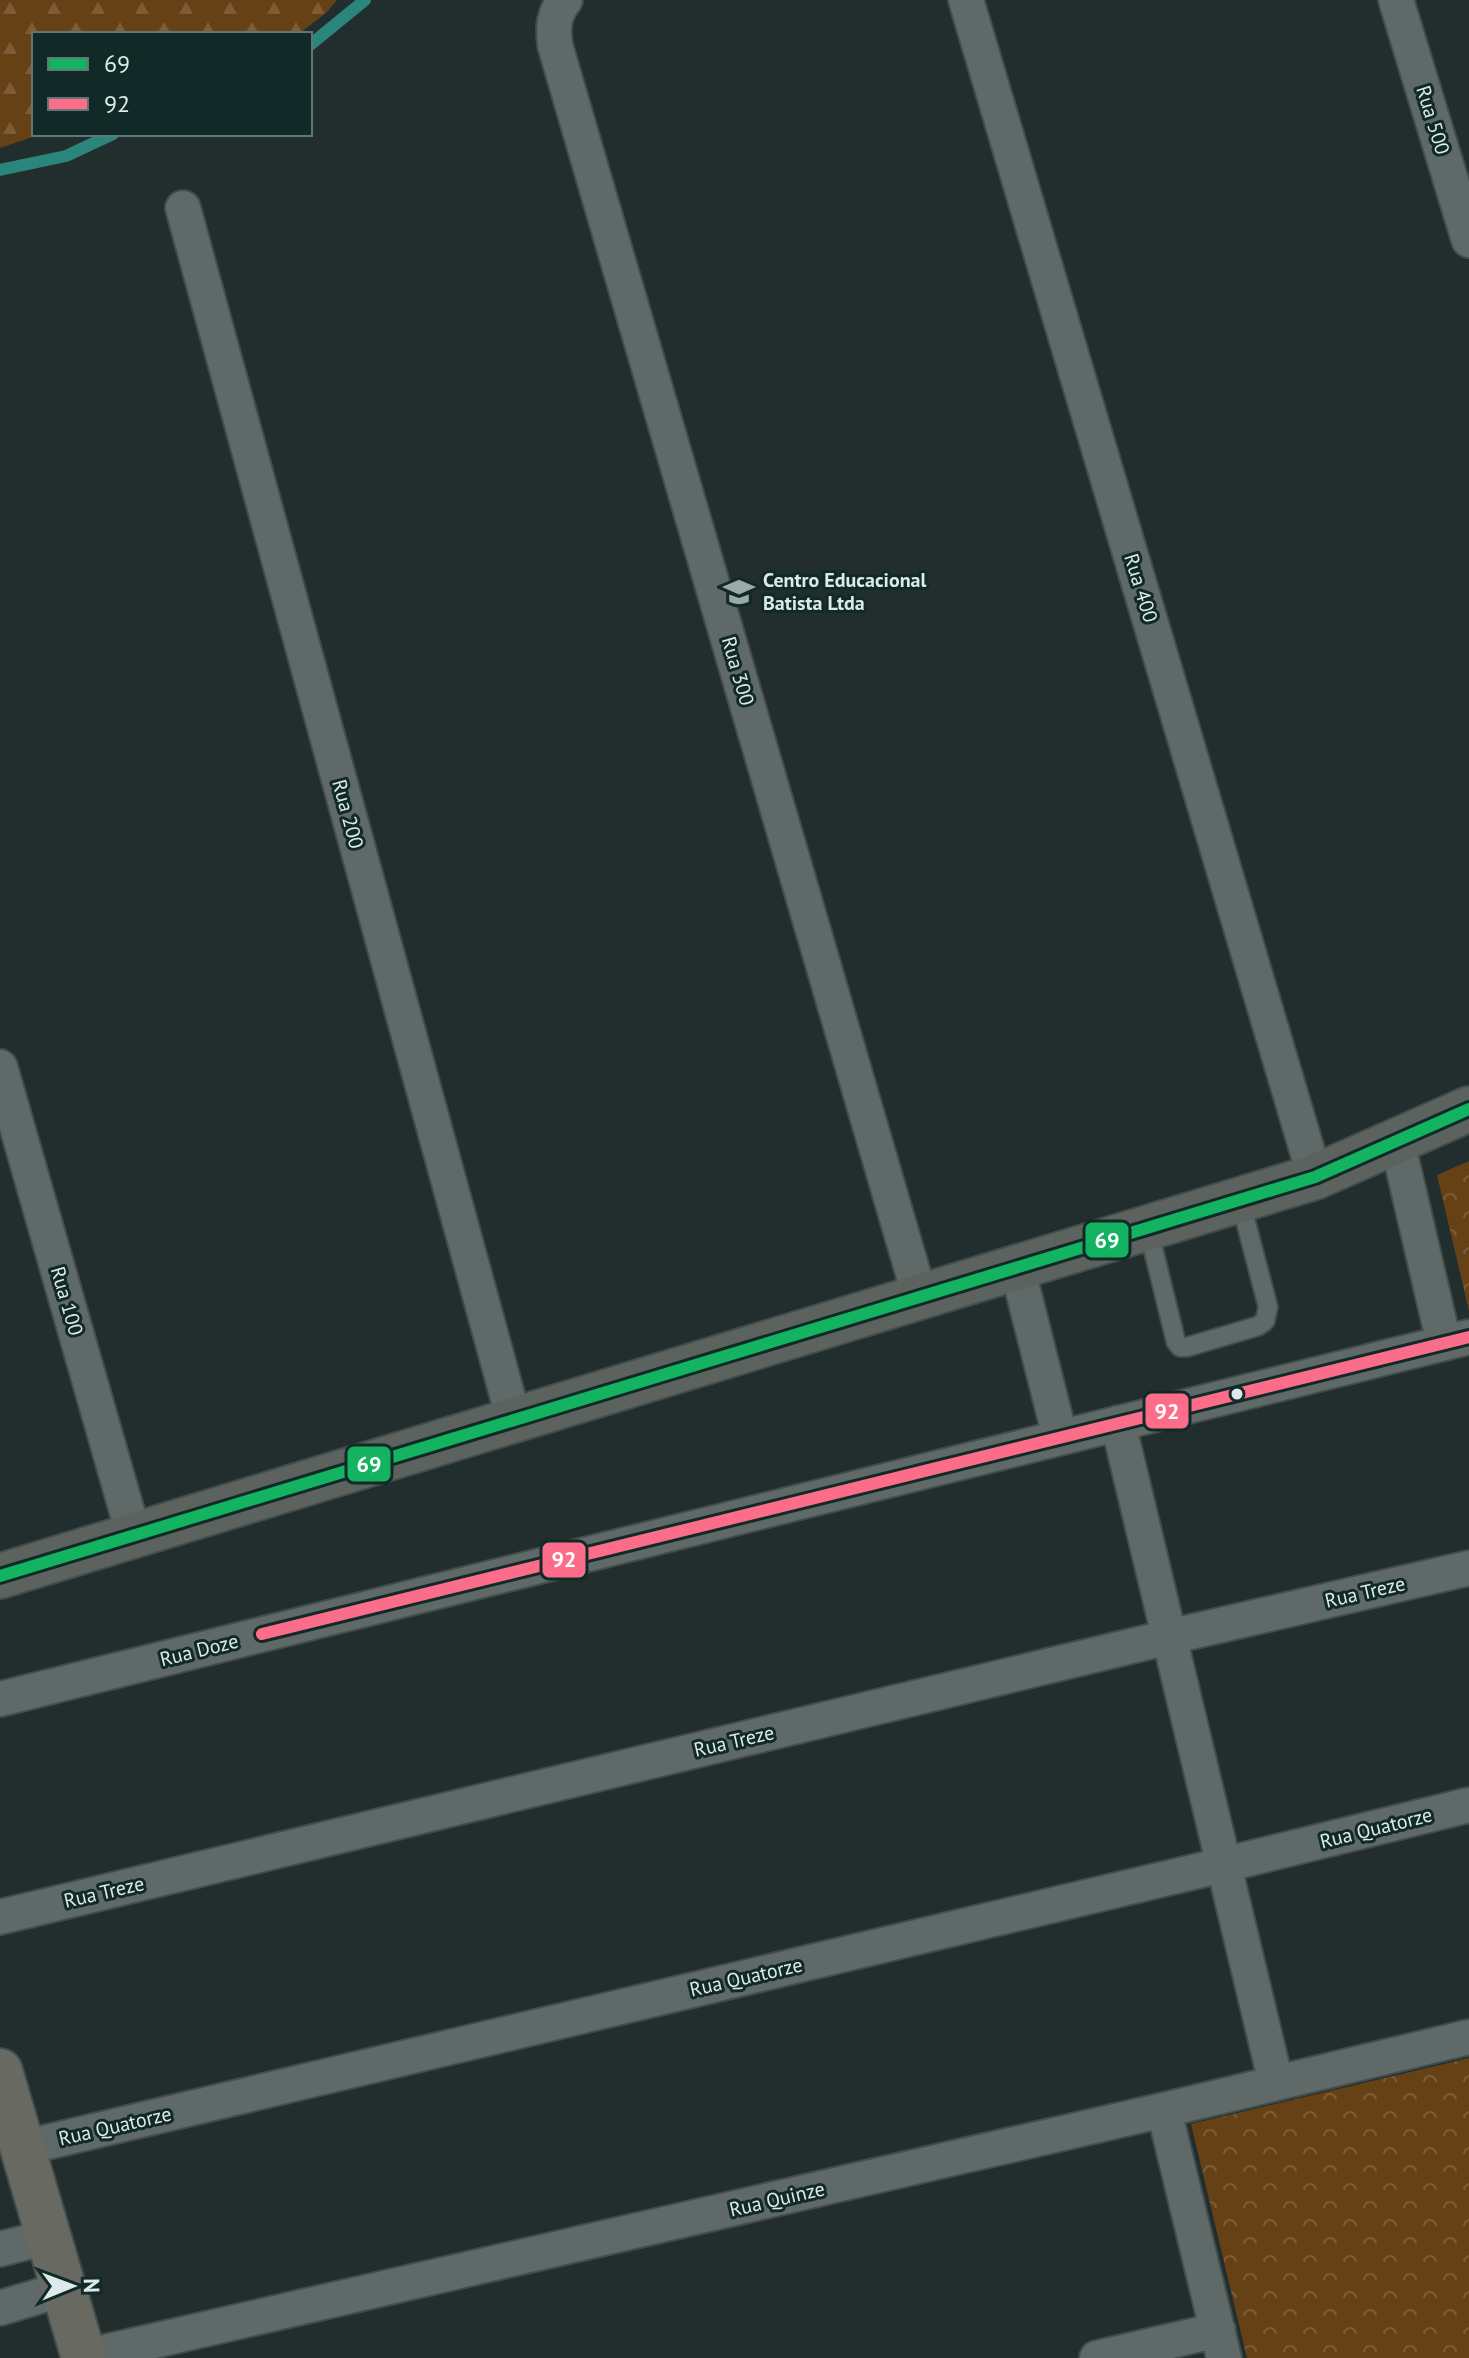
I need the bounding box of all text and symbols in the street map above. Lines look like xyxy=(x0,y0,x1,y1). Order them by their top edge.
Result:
legend xyxy=(32,32,312,136)
text: 69 xyxy=(104,48,130,79)
street label: Rua 500 xyxy=(1410,83,1456,158)
text: 92 xyxy=(104,88,130,119)
street label: Rua 400 xyxy=(1118,551,1164,626)
place label: Centro Educacional Batista Ltda xyxy=(763,567,926,616)
school or university icon: Centro Educacional Batista Ltda xyxy=(722,575,756,609)
street label: Rua 300 xyxy=(716,634,760,709)
street label: Rua 200 xyxy=(326,777,370,851)
line badge: 69 xyxy=(1084,1221,1130,1259)
text: 69 xyxy=(1095,1226,1119,1254)
street label: Rua 100 xyxy=(45,1264,89,1339)
unlabelled marker xyxy=(1229,1386,1245,1402)
line badge: 92 xyxy=(1144,1392,1190,1430)
text: 92 xyxy=(1155,1397,1179,1425)
line badge: 69 xyxy=(346,1445,392,1483)
text: 69 xyxy=(357,1450,381,1478)
line badge: 92 xyxy=(541,1541,587,1579)
text: 92 xyxy=(552,1545,576,1573)
street label: Rua Treze xyxy=(1322,1570,1408,1614)
street label: Rua Doze xyxy=(157,1628,241,1672)
street label: Rua Treze xyxy=(691,1719,777,1763)
street label: Rua Quatorze xyxy=(1317,1801,1435,1855)
street label: Rua Treze xyxy=(61,1870,147,1914)
street label: Rua Quatorze xyxy=(687,1951,805,2003)
street label: Rua Quatorze xyxy=(56,2100,174,2152)
street label: Rua Quinze xyxy=(727,2175,827,2223)
north arrow xyxy=(32,2246,112,2326)
text: N xyxy=(78,2278,106,2293)

